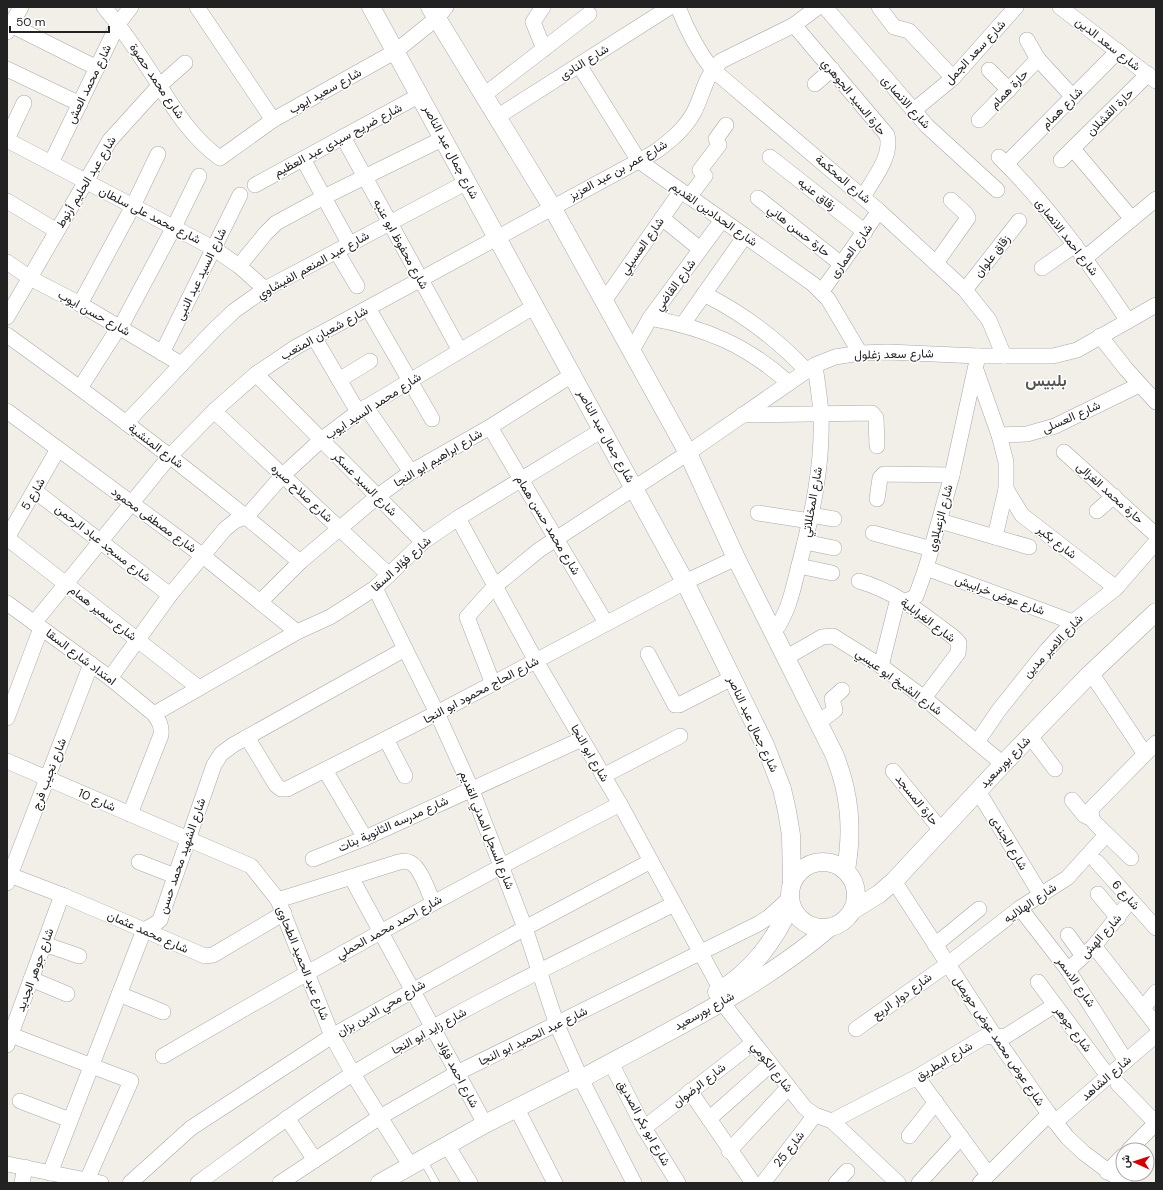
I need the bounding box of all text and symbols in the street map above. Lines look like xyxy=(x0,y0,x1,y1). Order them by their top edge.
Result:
scale bar xyxy=(10,8,109,34)
street label: شارع سعد الدين xyxy=(1071,13,1144,75)
text: 50 m xyxy=(16,14,45,30)
street label: شارع سعد الجمل xyxy=(941,16,1010,88)
street label: شارع محمد حصوة xyxy=(125,40,188,122)
street label: شارع النادى xyxy=(556,41,612,84)
street label: شارع محمد العش xyxy=(63,42,116,127)
street label: حارة السيد الجوهري xyxy=(816,55,890,140)
street label: شارع سعيد ايوب xyxy=(286,64,365,118)
street label: حارة همام xyxy=(986,66,1032,112)
street label: شارع الانصارى xyxy=(877,72,934,133)
street label: شارع همام xyxy=(1038,84,1087,133)
street label: حارة القشلان xyxy=(1083,85,1137,139)
street label: شارع ضريح سيدى عبد العظيم xyxy=(271,99,405,181)
street label: شارع جمال عبد الناصر xyxy=(418,101,483,202)
street label: شارع عبد الحليم أرنوط xyxy=(52,133,121,231)
street label: شارع عمر بن عبد العزيز xyxy=(565,136,671,205)
street label: شارع المحكمة xyxy=(811,151,874,208)
street label: زقاق عنيه xyxy=(795,174,839,214)
street label: شارع الحدادين القديم xyxy=(667,178,761,251)
street label: شارع محمد على سلطان xyxy=(96,182,204,248)
street label: شارع احمد الانصارى xyxy=(1031,195,1102,279)
street label: شارع محفوظ ابو عنبه xyxy=(369,196,432,292)
street label: حارة حسن هاني xyxy=(763,201,834,262)
street label: شارع العسيلي xyxy=(616,214,669,279)
street label: شارع العمارى xyxy=(826,221,877,282)
street label: شارع السيد عبد النبى xyxy=(172,225,231,323)
street label: شارع عبد المنعم الفيشاوي xyxy=(254,228,373,304)
street label: زقاق علوان xyxy=(970,231,1014,281)
street label: شارع القاضي xyxy=(651,256,701,315)
street label: شارع حسن ايوب xyxy=(55,287,133,340)
street label: شارع شعبان المتعب xyxy=(277,302,371,365)
street label: شارع سعد زغلول xyxy=(854,345,934,364)
street label: شارع محمد السيد ايوب xyxy=(322,369,425,444)
district label: بلبيس xyxy=(1025,370,1067,391)
street label: شارع جمال عبد الناصر xyxy=(572,386,638,486)
street label: شارع العسلى xyxy=(1039,397,1103,438)
street label: شارع المنشية xyxy=(125,420,187,473)
street label: شارع ابراهيم ابو النجا xyxy=(391,425,486,492)
street label: شارع السيد عسكر xyxy=(328,448,401,520)
street label: حارة محمد الغزالى xyxy=(1073,459,1147,527)
street label: شارع صلاح صبره xyxy=(267,460,336,527)
street label: شارع المخللاتي xyxy=(798,466,828,539)
street label: شارع محمد حسن همام xyxy=(511,472,584,578)
street label: شارع 5 xyxy=(17,475,49,514)
street label: شارع الزعبلاوى xyxy=(923,483,958,554)
street label: شارع مصطفى محمود xyxy=(108,484,200,557)
street label: شارع مسجد عباد الرحمن xyxy=(51,500,154,586)
street label: شارع بكير xyxy=(1032,521,1080,563)
street label: شارع فؤاد السقا xyxy=(368,533,435,596)
street label: شارع عوض خرابيش xyxy=(953,571,1047,620)
street label: شارع سمير همام xyxy=(65,582,140,645)
street label: شارع الغرابلية xyxy=(897,594,959,647)
street label: شارع الامير مدين xyxy=(1019,611,1087,682)
street label: امتداد شارع السقا xyxy=(42,625,120,690)
street label: شارع الشيخ ابو عيسي xyxy=(851,645,946,721)
street label: شارع الحاج محمود ابو النجا xyxy=(421,653,542,728)
street label: شارع جمال عبد الناصر xyxy=(722,672,782,775)
street label: شارع ابو النجا xyxy=(566,721,613,785)
street label: شارع بورسعيد xyxy=(976,733,1035,792)
street label: شارع نجيب فرج xyxy=(28,736,71,813)
street label: شارع السجل المدني القديم xyxy=(454,768,518,893)
street label: حارة المسجد xyxy=(892,771,942,829)
street label: شارع 10 xyxy=(75,785,118,816)
street label: شارع مدرسه الثانوية بنات xyxy=(335,792,451,856)
street label: شارع الشهيد محمد حسن xyxy=(155,796,210,916)
street label: شارع الجندى xyxy=(986,813,1031,874)
street label: شارع 6 xyxy=(1108,877,1144,914)
street label: شارع الهلاليه xyxy=(1000,879,1060,927)
street label: شارع احمد محمد الحملي xyxy=(333,891,446,964)
street label: شارع عبد الحميد الطحاوى xyxy=(272,903,333,1023)
street label: شارع محمد عثمان xyxy=(105,907,191,958)
street label: شارع الهش xyxy=(1077,910,1126,962)
street label: شارع جوهر الجديد xyxy=(12,926,58,1014)
street label: شارع الاسمر xyxy=(1051,953,1099,1011)
street label: شارع دوار الربع xyxy=(869,969,936,1024)
street label: شارع عوض محمد عوض حويصل xyxy=(949,973,1049,1110)
street label: شارع محي الدين بزان xyxy=(334,976,429,1042)
street label: شارع بورسعيد xyxy=(671,988,737,1035)
street label: شارع جوهر xyxy=(1049,1002,1096,1056)
street label: شارع عبد الحميد ابو النجا xyxy=(476,1003,590,1070)
street label: شارع زايد ابو النجا xyxy=(389,1004,470,1059)
street label: شارع احمد فؤاد xyxy=(433,1038,482,1111)
street label: شارع البطريق xyxy=(913,1038,976,1085)
street label: شارع الكومي xyxy=(746,1039,797,1097)
street label: شارع الشاهد xyxy=(1078,1052,1135,1105)
street label: شارع الرضوان xyxy=(669,1059,730,1112)
street label: شارع ابو بكر الصديق xyxy=(613,1077,674,1169)
street label: شارع 25 xyxy=(770,1128,809,1171)
north arrow xyxy=(1115,1142,1155,1182)
text: ش xyxy=(1118,1155,1132,1168)

